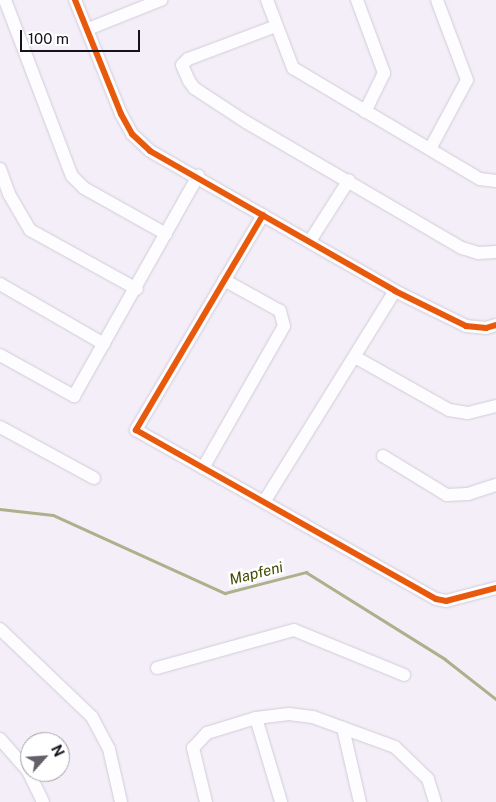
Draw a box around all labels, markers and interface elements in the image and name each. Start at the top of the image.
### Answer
scale bar [22,20,142,52]
text: 100 m [28,30,69,47]
water label: Mapfeni [227,558,285,588]
north arrow [20,732,70,782]
text: N [48,742,67,759]

